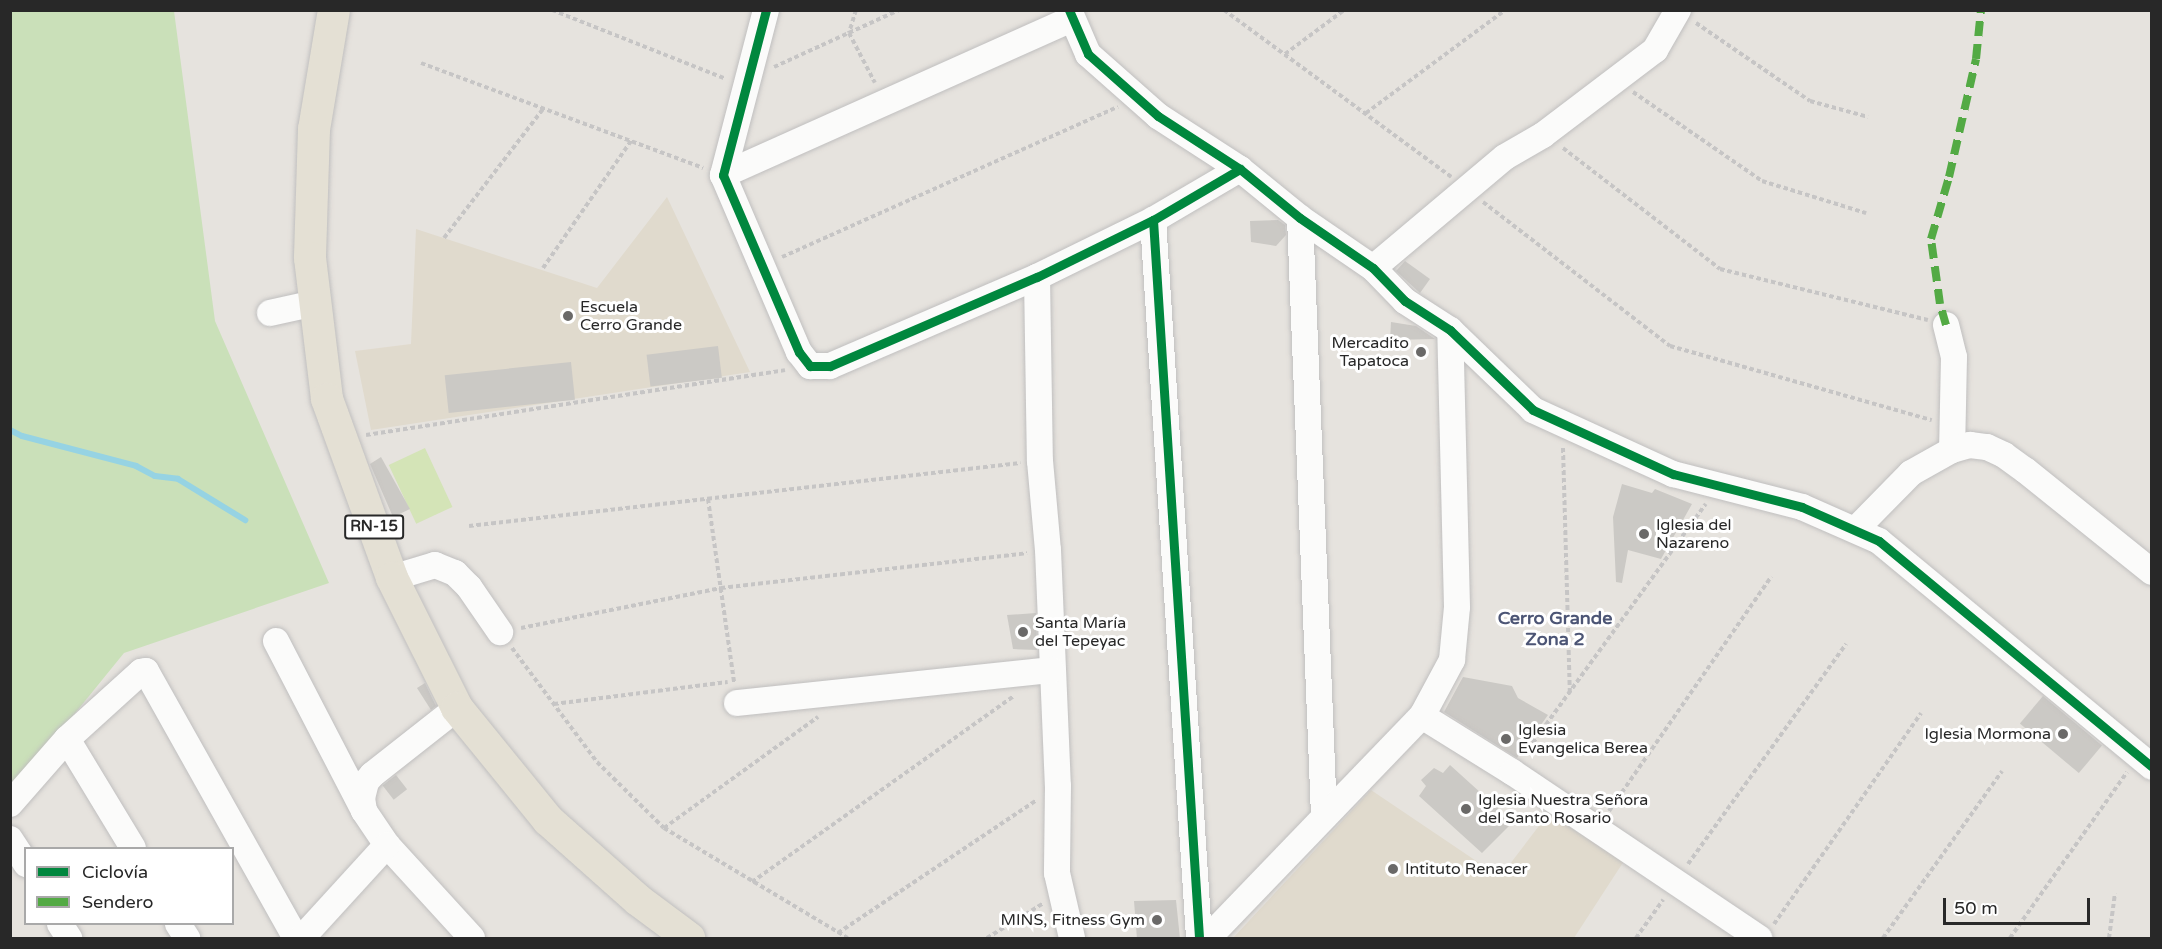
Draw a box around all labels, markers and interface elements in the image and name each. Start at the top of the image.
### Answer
place label: Escuela Cerro Grande [580,297,682,335]
marker: Escuela Cerro Grande [561,309,575,323]
place label: Mercadito Tapatoca [1331,333,1409,371]
marker: Mercadito Tapatoca [1414,345,1428,359]
road number: RN-15 [344,515,404,539]
place label: Iglesia del Nazareno [1656,515,1731,553]
marker: Iglesia del Nazareno [1637,527,1651,541]
district label: Cerro Grande Zona 2 [1498,608,1612,650]
place label: Santa María del Tepeyac [1035,613,1126,651]
marker: Santa María del Tepeyac [1016,625,1030,639]
place label: Iglesia Evangelica Berea [1518,720,1648,758]
place label: Iglesia Mormona [1924,724,2051,744]
marker: Iglesia Mormona [2056,727,2070,741]
marker: Iglesia Evangelica Berea [1499,732,1513,746]
place label: Iglesia Nuestra Señora del Santo Rosario [1478,790,1648,828]
marker: Iglesia Nuestra Señora del Santo Rosario [1459,802,1473,816]
legend [24,847,234,925]
place label: Intituto Renacer [1405,859,1528,879]
text: Ciclovía [82,861,148,883]
marker: Intituto Renacer [1386,862,1400,876]
scale bar [1946,886,2093,924]
text: Sendero [82,891,153,913]
text: 50 m [1954,897,1998,919]
place label: MINS, Fitness Gym [1001,910,1145,930]
marker: MINS, Fitness Gym [1150,913,1164,927]

